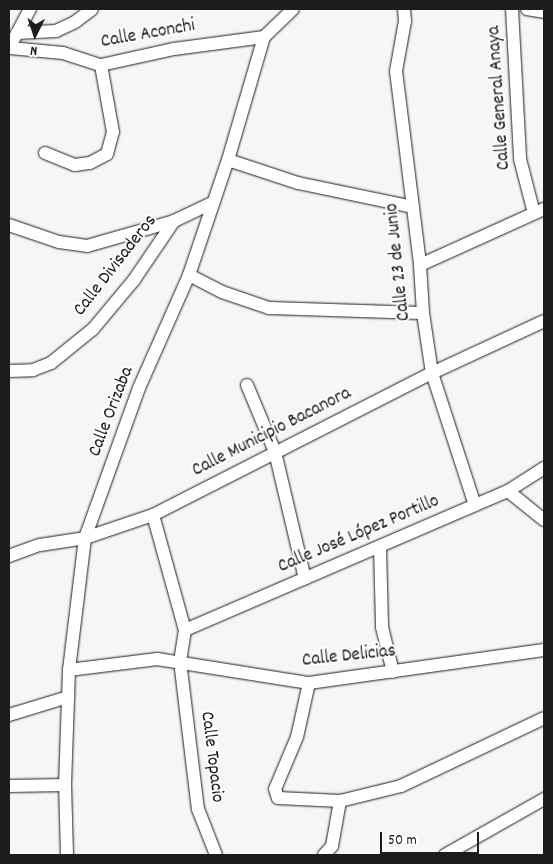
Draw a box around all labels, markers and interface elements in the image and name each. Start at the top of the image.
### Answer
north arrow [10,10,60,60]
street label: Calle Aconchi [99,16,197,54]
street label: Calle General Anaya [484,25,516,171]
text: N [30,40,38,60]
street label: Calle 23 de Junio [381,202,417,322]
street label: Calle Divisaderos [69,211,163,321]
street label: Calle Orizaba [84,364,140,460]
street label: Calle Municipio Bacanora [189,383,355,483]
street label: Calle José López Portillo [275,491,443,579]
street label: Calle Delicias [301,641,397,673]
street label: Calle Topacio [194,710,228,804]
scale bar [383,822,482,854]
text: 50 m [388,830,417,852]

